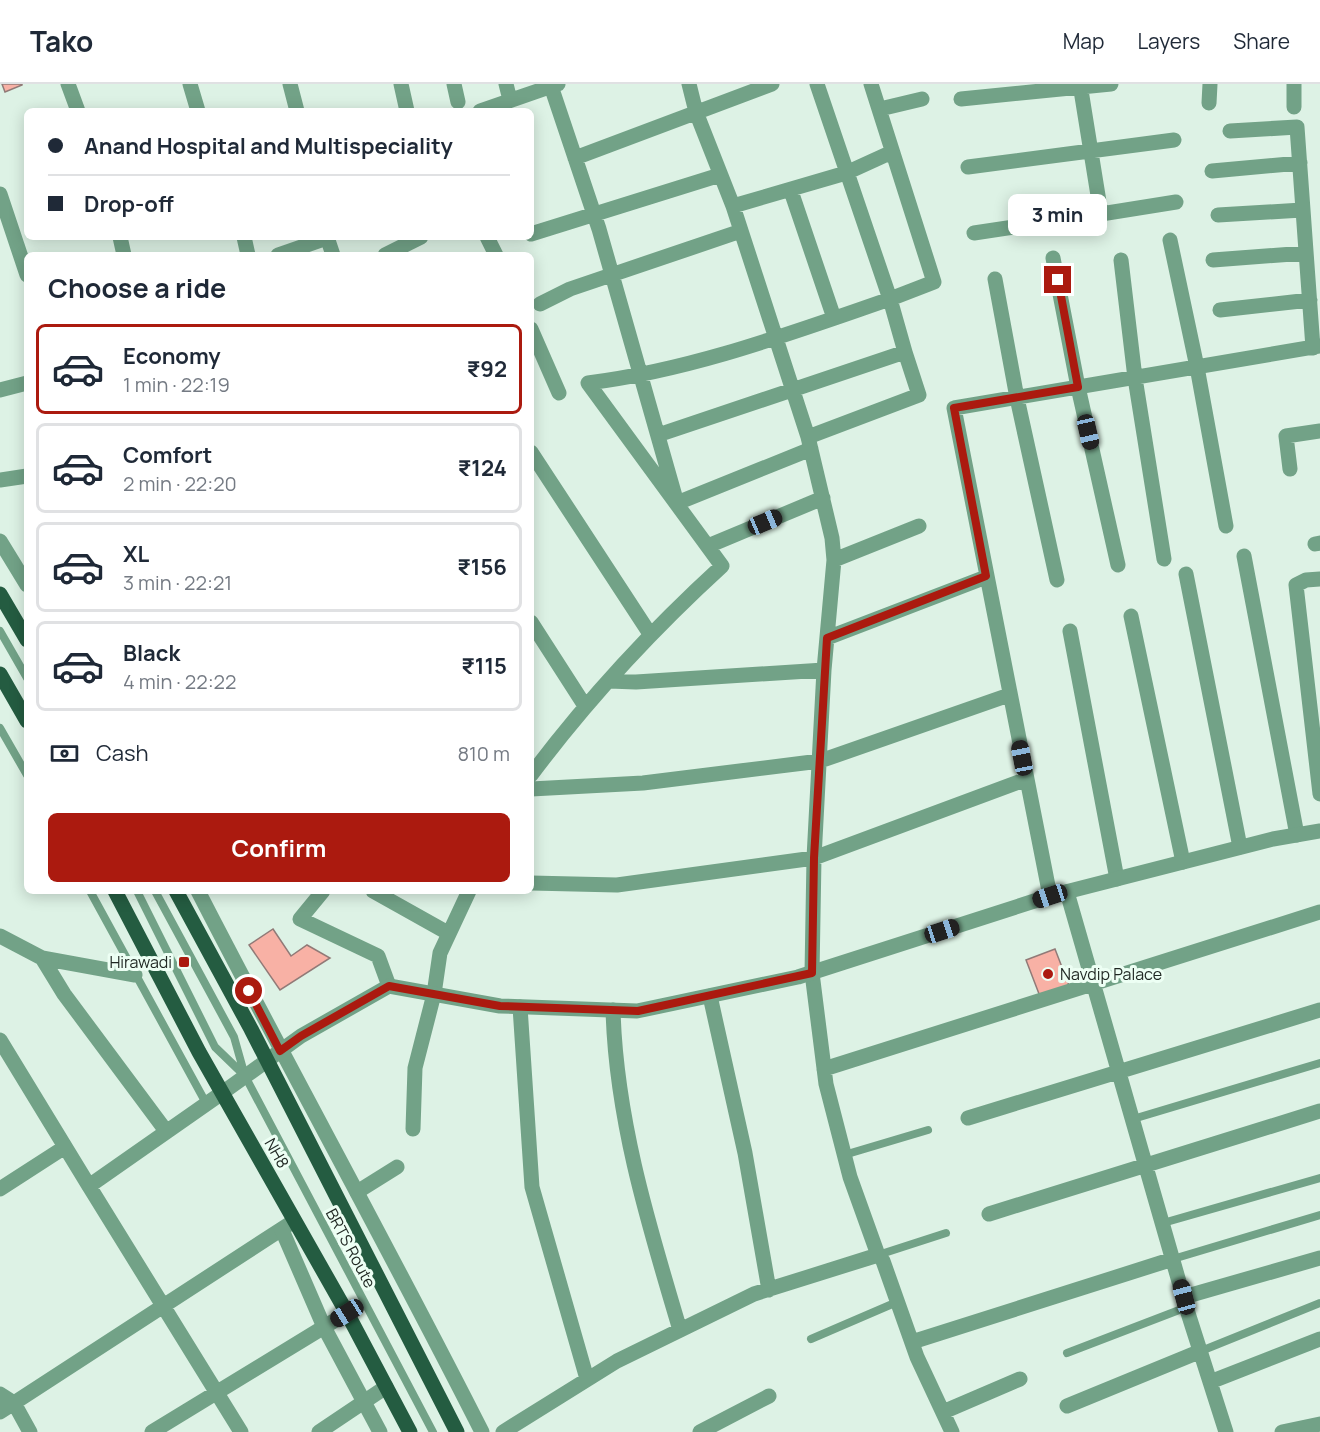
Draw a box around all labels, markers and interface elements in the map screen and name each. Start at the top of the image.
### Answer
text: Tako [30,22,93,60]
text: Map [1063,27,1104,55]
text: Layers [1137,27,1200,55]
text: Share [1233,27,1290,55]
text: Anand Hospital and Multispeciality [84,131,453,161]
text: Drop-off [84,189,174,219]
callout: 3 min [1008,193,1108,235]
text: 3 min [1032,201,1083,228]
route end [1044,266,1071,293]
text: Choose a ride [48,269,226,306]
text: Economy [123,341,221,371]
icon: car [51,342,105,396]
text: ₹92 [467,354,507,384]
text: 1 min · 22:19 [123,371,230,398]
car [1075,412,1101,452]
text: Comfort [123,440,212,470]
icon: car [51,441,105,495]
text: ₹124 [458,453,507,483]
text: 2 min · 22:20 [123,470,237,497]
car [745,507,785,537]
text: XL [123,539,149,569]
icon: car [51,540,105,594]
text: ₹156 [457,552,507,582]
text: 3 min · 22:21 [123,569,232,596]
text: Black [123,638,180,668]
icon: car [51,639,105,693]
text: ₹115 [461,651,507,681]
text: 4 min · 22:22 [123,668,236,695]
icon: cash [48,737,81,770]
text: Cash [96,738,149,768]
car [1010,739,1034,777]
text: 810 m [457,740,510,767]
button: Confirm [48,813,510,882]
car [1030,882,1070,910]
car [922,917,962,945]
place label: Hirawadi [109,951,172,973]
marker: Hirawadi [177,955,191,969]
place label: Navdip Palace [1060,963,1162,985]
marker: Navdip Palace [1041,967,1055,981]
route start [235,977,262,1004]
street label: NH8 [260,1134,294,1172]
street label: BRTS Route [321,1204,381,1292]
car [1171,1277,1197,1317]
car [327,1296,367,1330]

